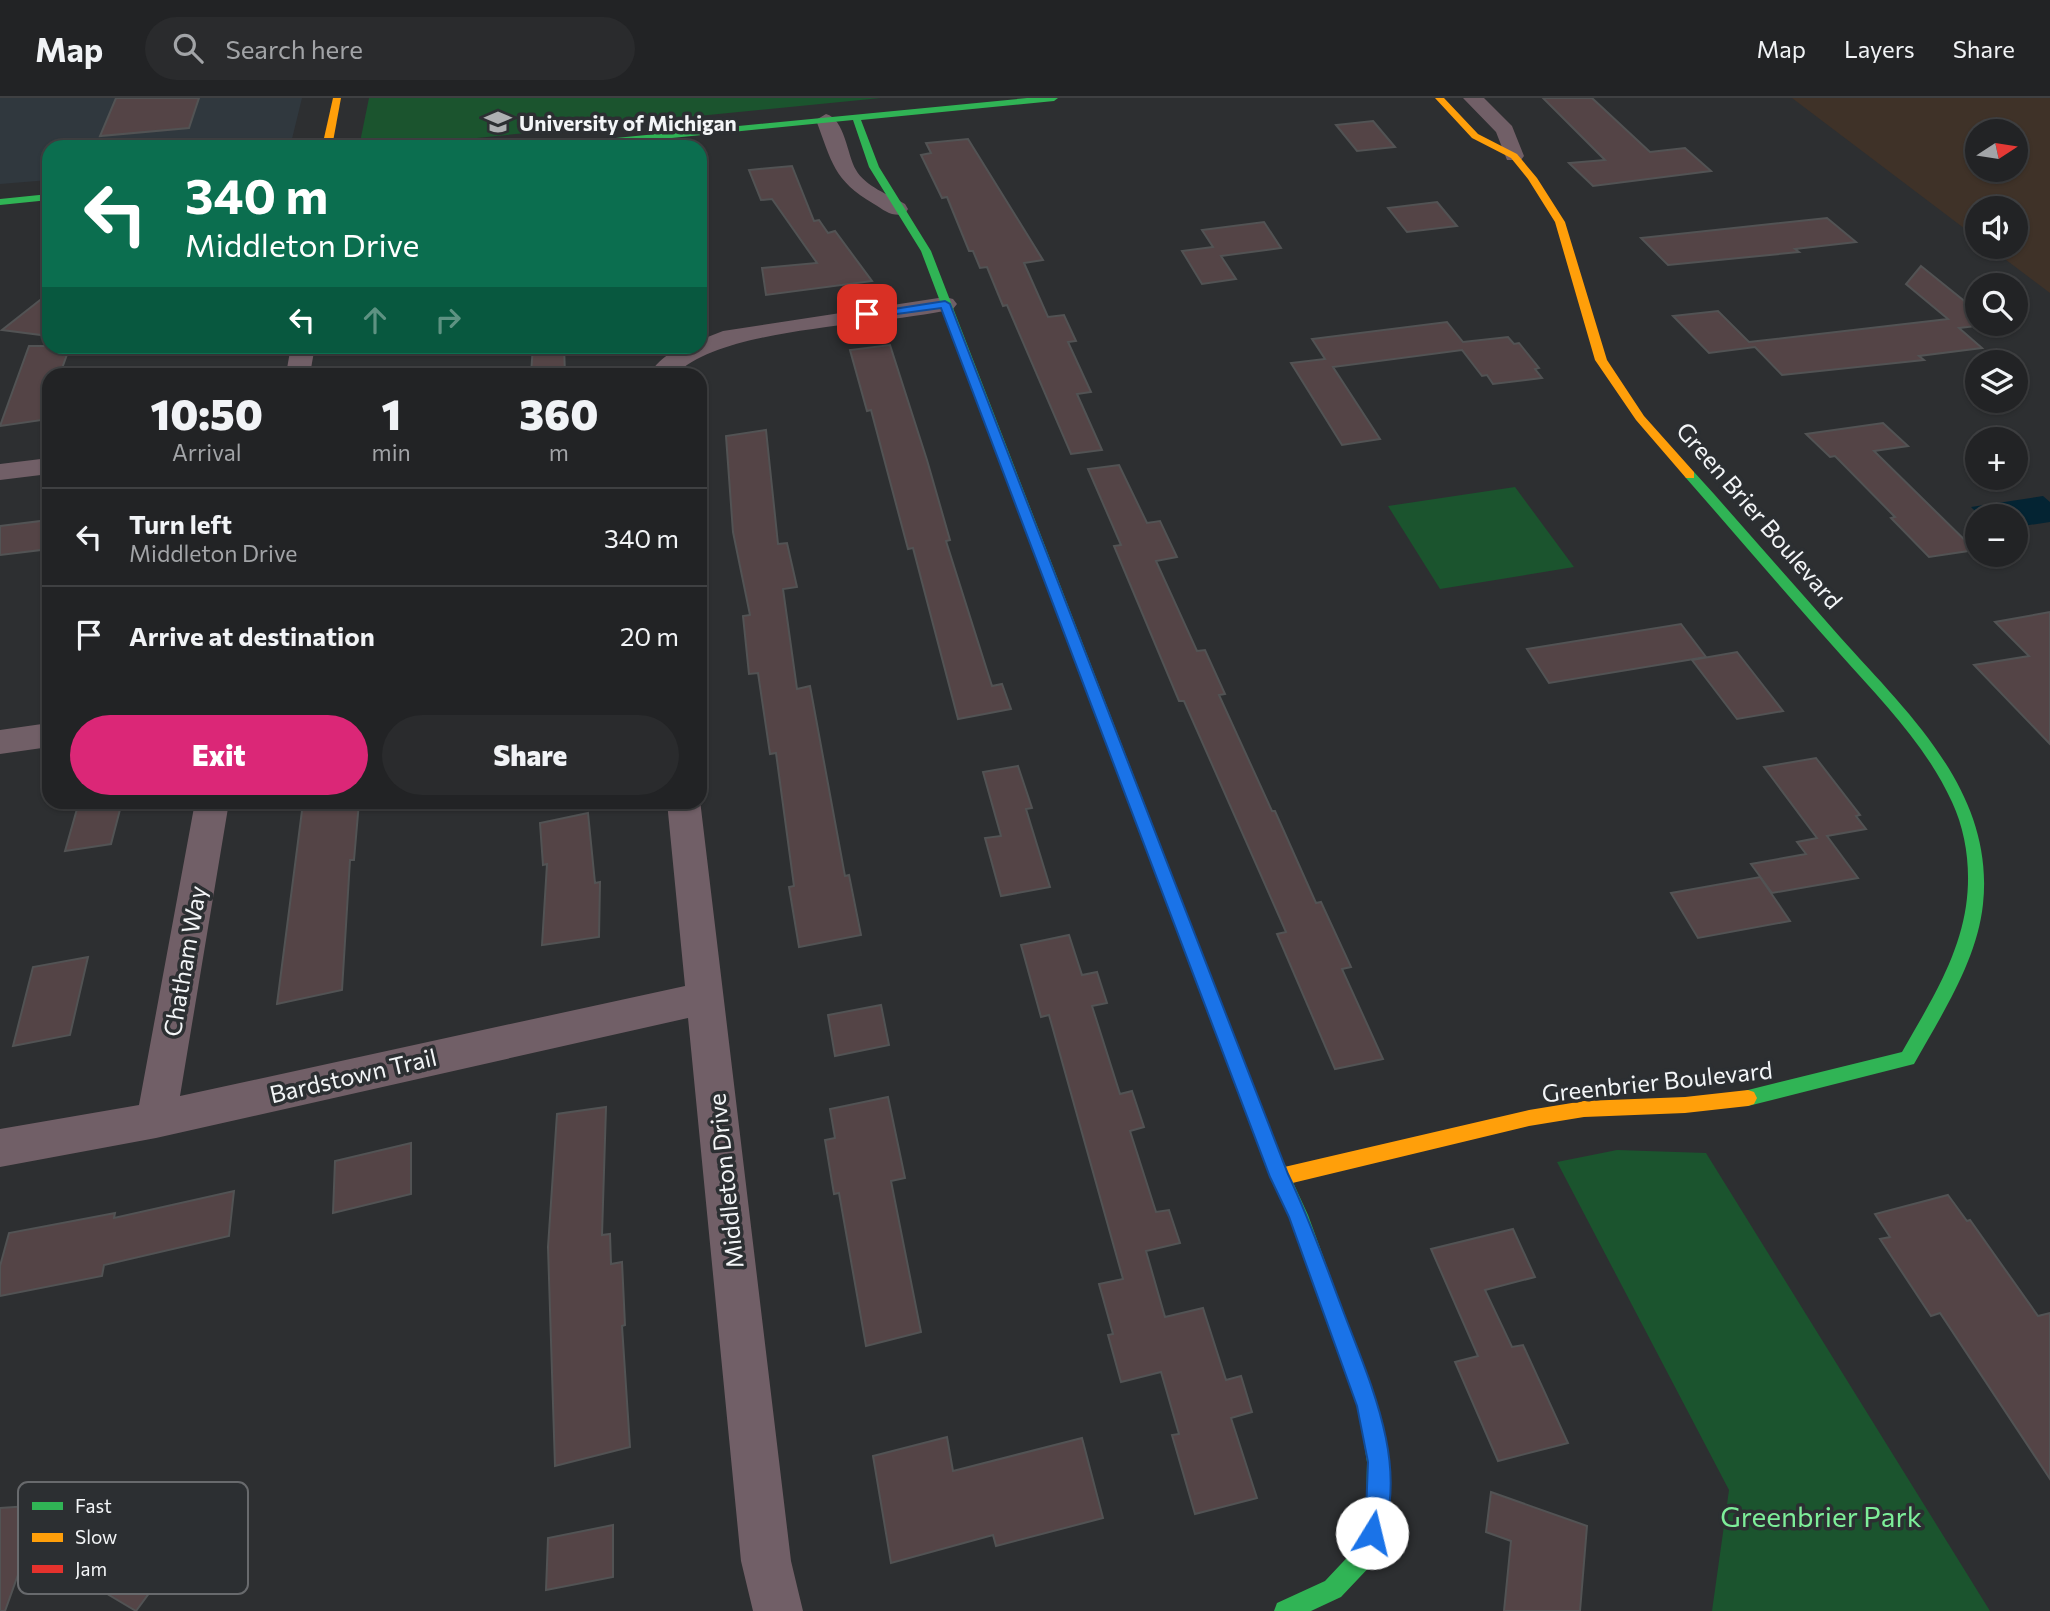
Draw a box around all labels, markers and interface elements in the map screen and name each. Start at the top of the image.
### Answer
search box [145,17,635,80]
text: Map [35,28,103,69]
icon: search [169,29,207,67]
text: Search here [225,33,363,64]
text: Map [1757,34,1806,63]
text: Layers [1844,34,1915,63]
text: Share [1953,34,2015,63]
school or university icon: University of Michigan [483,107,513,137]
place label: University of Michigan [519,110,737,135]
north arrow [1965,119,2028,182]
map controls [1965,119,2028,567]
text: 340 m [185,164,328,224]
icon: left [70,168,161,259]
button: sound [1965,196,2028,259]
text: Middleton Drive [185,224,419,264]
button: search [1965,273,2028,336]
pin [837,284,897,344]
icon: arrive [848,295,886,333]
icon: left [283,301,321,339]
icon: ahead [356,301,394,339]
icon: right [429,301,467,339]
button: layers [1965,350,2028,413]
text: 10:50 [151,387,263,439]
text: 1 [381,387,401,439]
text: 360 [519,387,598,439]
street label: Green Brier Boulevard [1671,416,1849,614]
button: + [1965,427,2028,490]
text: Arrival [172,438,242,466]
text: min [372,438,411,466]
text: m [549,438,569,466]
button: − [1965,504,2028,567]
text: Turn left [129,508,232,539]
icon: left [70,518,108,556]
text: 340 m [604,522,679,553]
text: Middleton Drive [129,539,297,567]
icon: arrive [70,616,108,654]
text: Arrive at destination [129,620,375,651]
text: 20 m [620,620,679,651]
button: Exit [70,715,368,795]
button: Share [382,715,679,795]
street label: Chatham Way [156,883,212,1039]
street label: Bardstown Trail [267,1042,439,1108]
street label: Greenbrier Boulevard [1540,1054,1774,1108]
street label: Middleton Drive [701,1092,749,1270]
legend [18,1482,248,1594]
text: Fast [75,1494,112,1517]
position arrow [1335,1496,1409,1570]
park label: Greenbrier Park [1720,1499,1922,1533]
text: Slow [75,1525,117,1548]
text: Jam [75,1557,107,1580]

